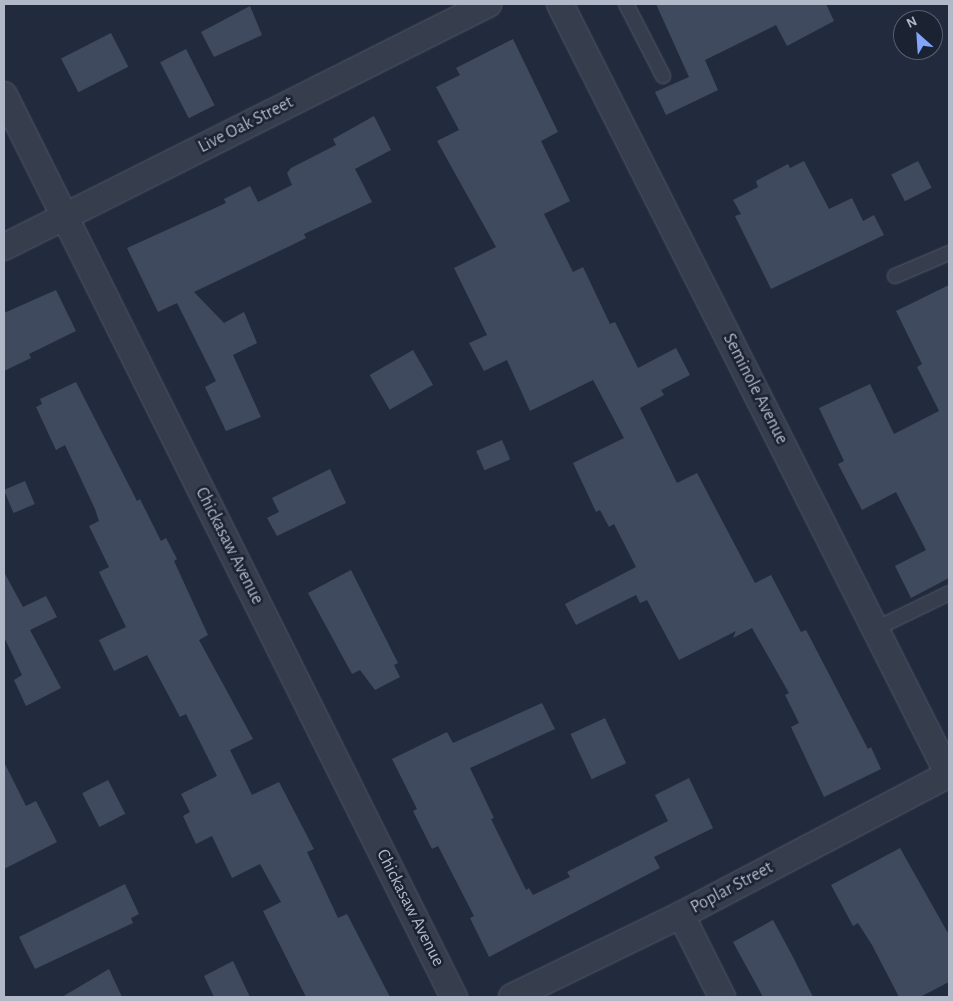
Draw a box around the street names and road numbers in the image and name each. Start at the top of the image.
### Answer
street label: Live Oak Street [195,92,297,158]
street label: Seminole Avenue [718,330,792,448]
street label: Chickasaw Avenue [190,484,268,608]
street label: Chickasaw Avenue [371,846,449,970]
street label: Poplar Street [687,857,777,919]

